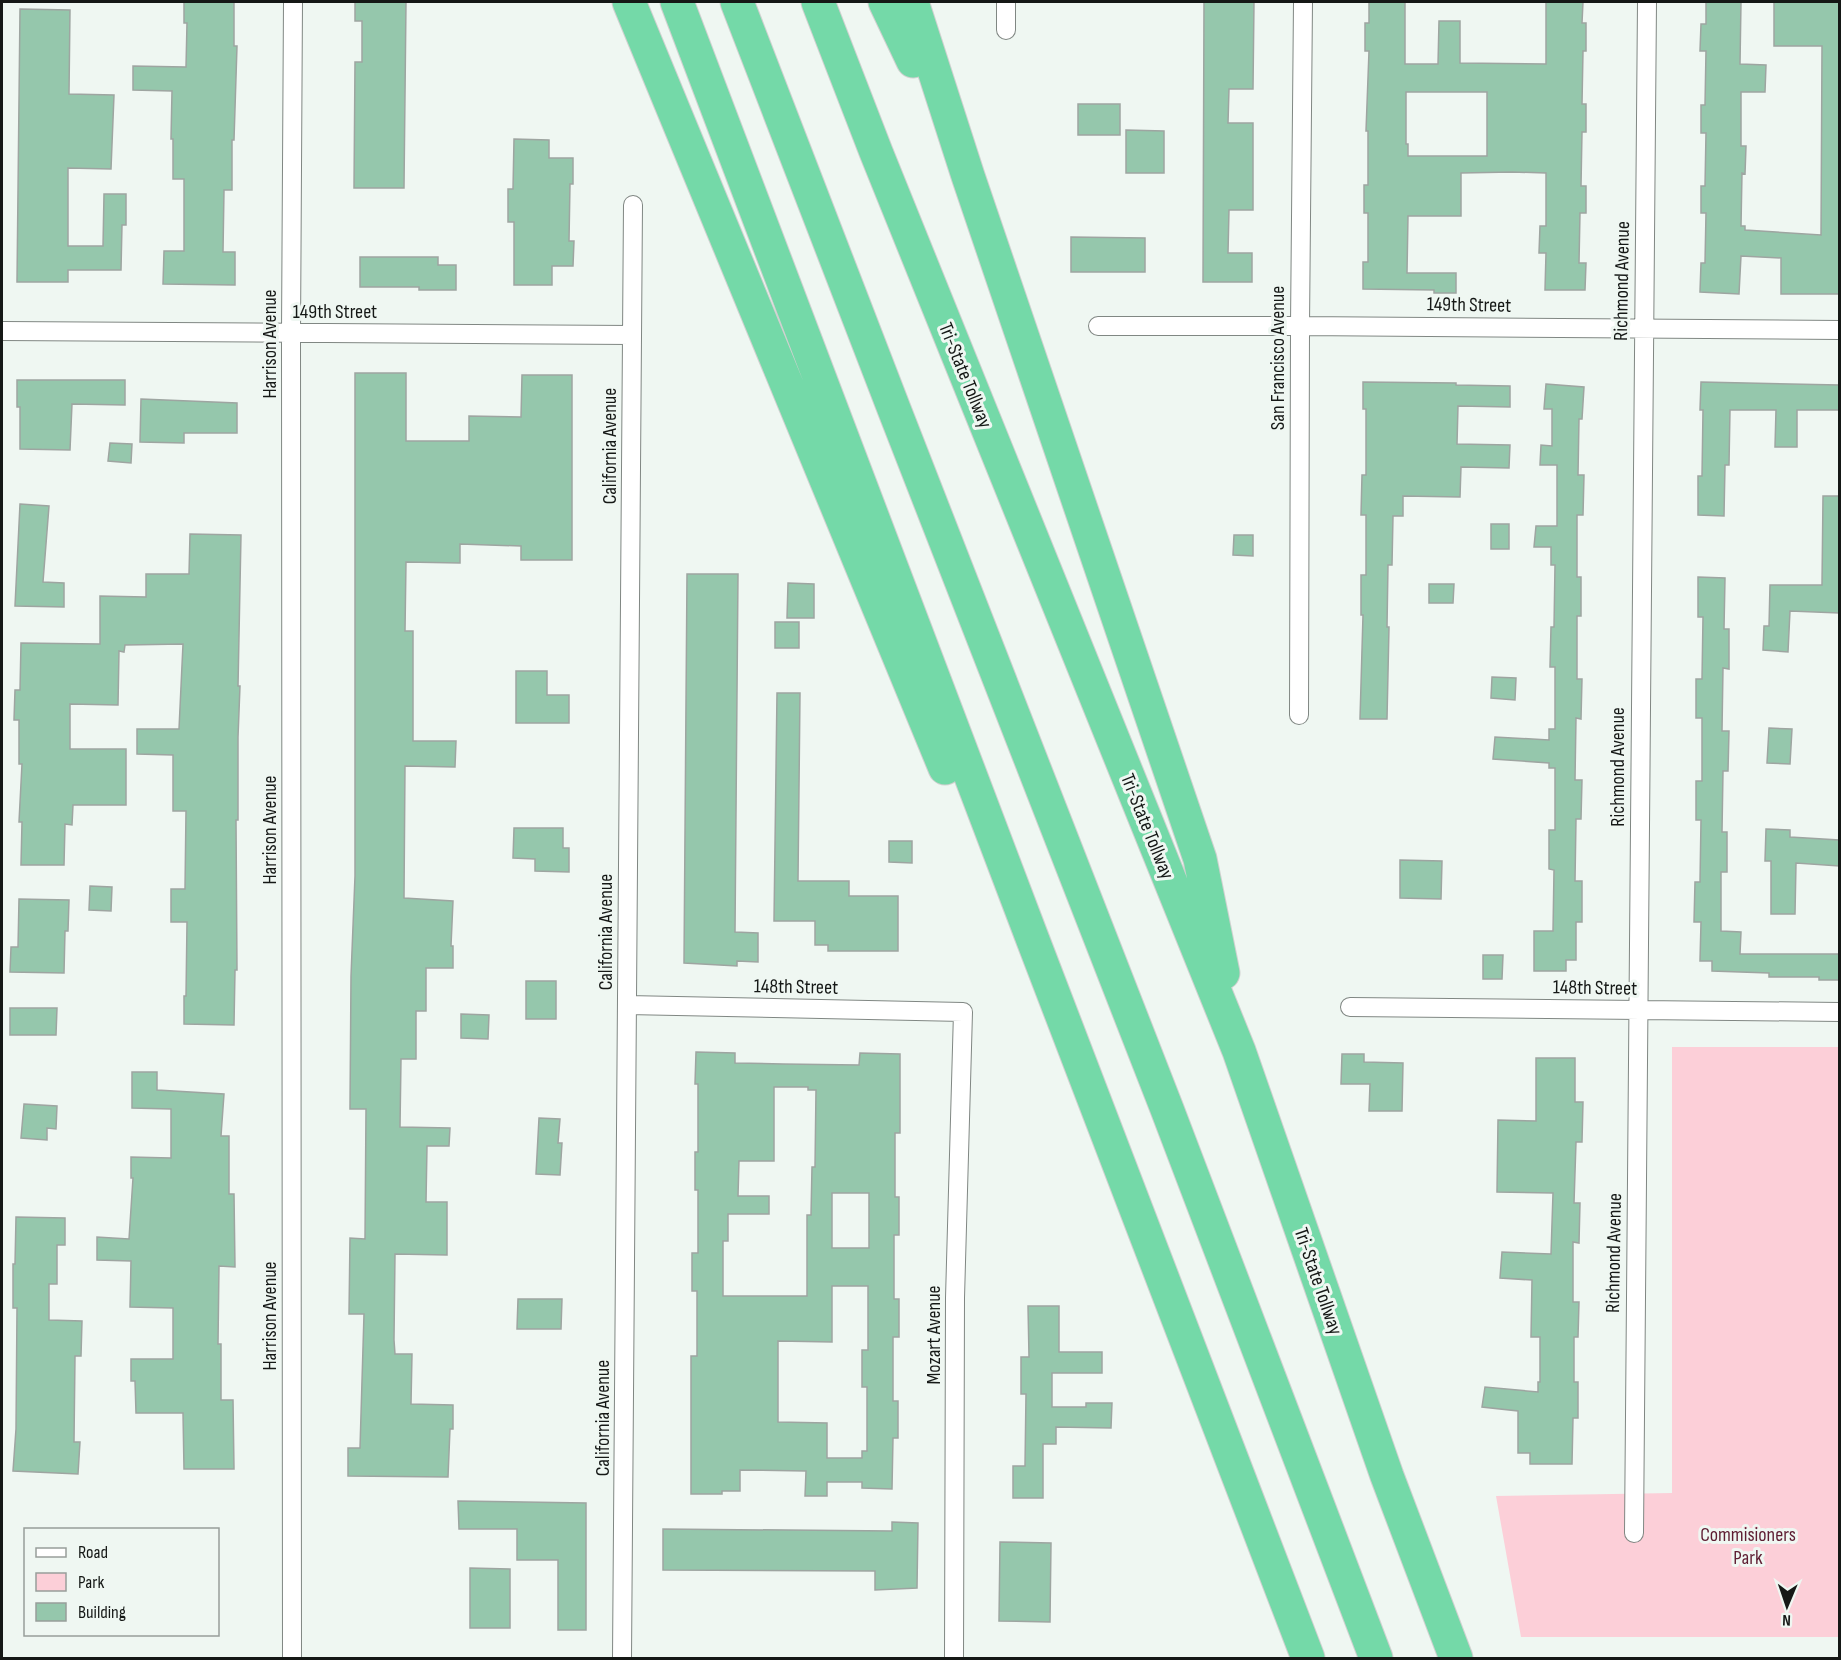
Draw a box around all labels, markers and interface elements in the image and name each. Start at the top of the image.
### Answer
street label: Richmond Avenue [1609,221,1635,341]
street label: San Francisco Avenue [1266,286,1290,430]
street label: Harrison Avenue [258,289,282,399]
street label: 149th Street [1427,292,1511,318]
street label: 149th Street [293,300,377,324]
street label: Tri-State Tollway [933,319,997,432]
street label: California Avenue [598,388,622,504]
street label: Richmond Avenue [1606,707,1630,827]
street label: Tri-State Tollway [1115,770,1179,883]
street label: Harrison Avenue [258,775,282,885]
street label: California Avenue [594,874,618,990]
street label: 148th Street [754,974,838,1000]
street label: 148th Street [1553,975,1637,1001]
street label: Richmond Avenue [1601,1193,1627,1313]
street label: Tri-State Tollway [1289,1225,1348,1338]
street label: Harrison Avenue [258,1261,282,1371]
street label: Mozart Avenue [922,1285,946,1385]
street label: California Avenue [591,1360,615,1476]
park label: Commisioners Park [1700,1523,1796,1570]
legend [24,1528,219,1636]
text: Road [78,1542,108,1563]
text: Park [78,1572,104,1593]
north arrow [1757,1576,1817,1636]
text: Building [78,1602,126,1623]
text: N [1782,1610,1791,1629]

